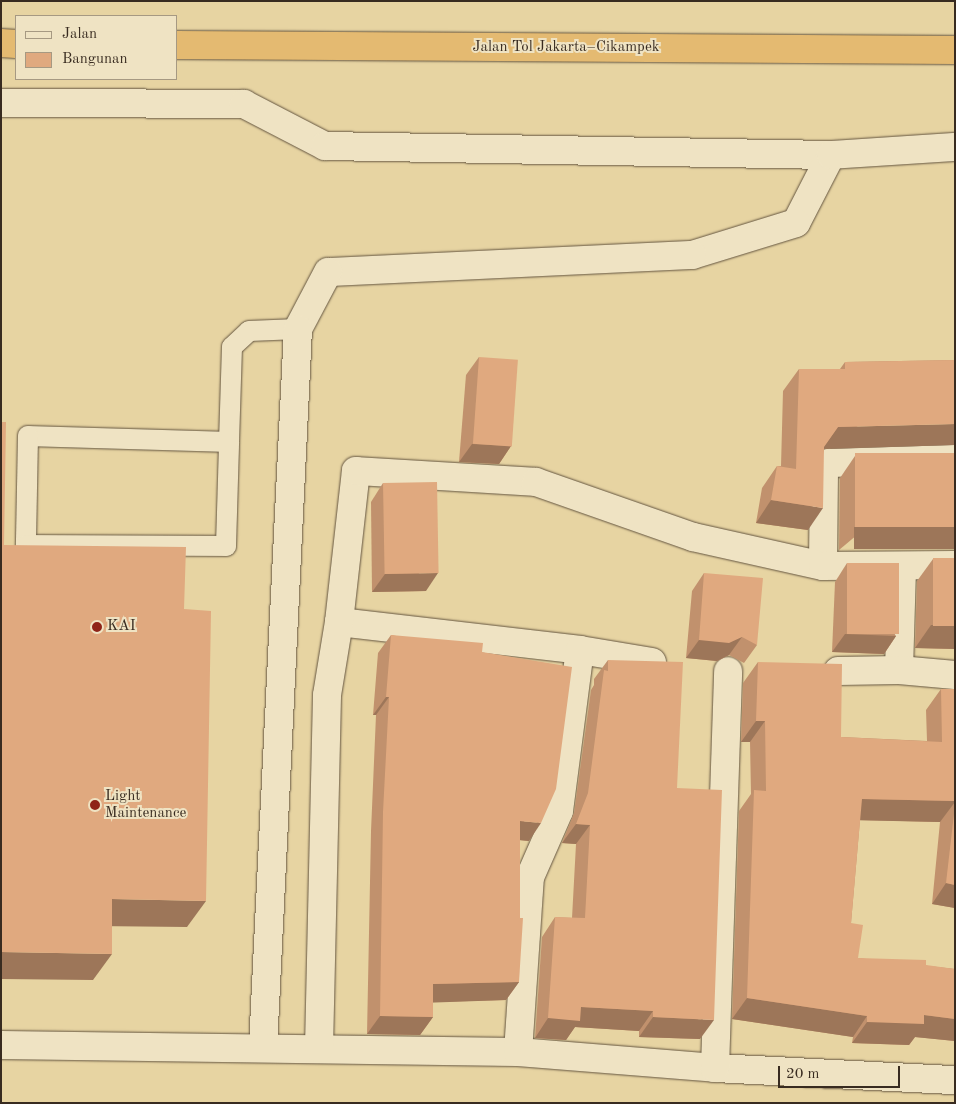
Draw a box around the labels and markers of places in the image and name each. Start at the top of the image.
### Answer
place label: KAI [107,618,136,636]
marker: KAI [91,621,103,633]
place label: Light Maintenance [105,787,186,822]
marker: Light Maintenance [89,799,101,811]

